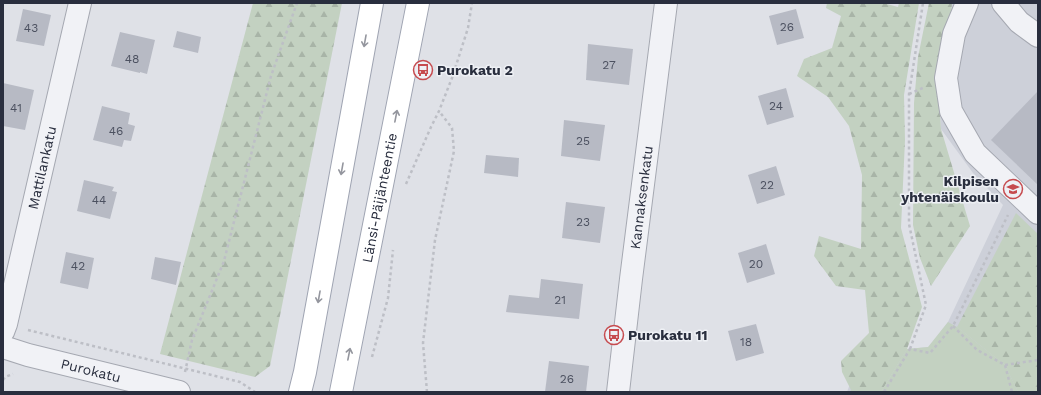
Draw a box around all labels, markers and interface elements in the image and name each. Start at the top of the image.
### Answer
house number: 26 [780,20,794,34]
house number: 43 [24,21,38,35]
one-way arrow [361,34,369,47]
house number: 48 [125,52,139,66]
house number: 27 [602,58,616,72]
bus stop icon: Purokatu 2 [412,59,434,81]
place label: Purokatu 2 [437,62,513,78]
house number: 24 [769,99,783,113]
house number: 41 [10,101,22,115]
one-way arrow [392,110,400,123]
street label: Mattilankatu [25,124,59,211]
house number: 46 [109,124,123,138]
street label: Länsi-Päijänteentie [359,131,400,264]
house number: 25 [576,134,590,148]
street label: Kannaksenkatu [627,145,656,250]
one-way arrow [338,162,346,175]
place label: Kilpisen yhtenäiskoulu [900,173,999,205]
house number: 22 [760,178,774,192]
school or university icon: Kilpisen yhtenäiskoulu [1002,178,1024,200]
house number: 44 [92,193,106,207]
house number: 23 [576,215,590,229]
house number: 20 [749,257,763,271]
house number: 42 [71,259,85,273]
one-way arrow [315,290,323,303]
house number: 21 [554,293,566,307]
bus stop icon: Purokatu 11 [603,324,625,346]
place label: Purokatu 11 [628,327,708,343]
house number: 18 [740,335,752,349]
one-way arrow [345,348,353,361]
street label: Purokatu [59,355,122,385]
house number: 26 [560,372,574,386]

